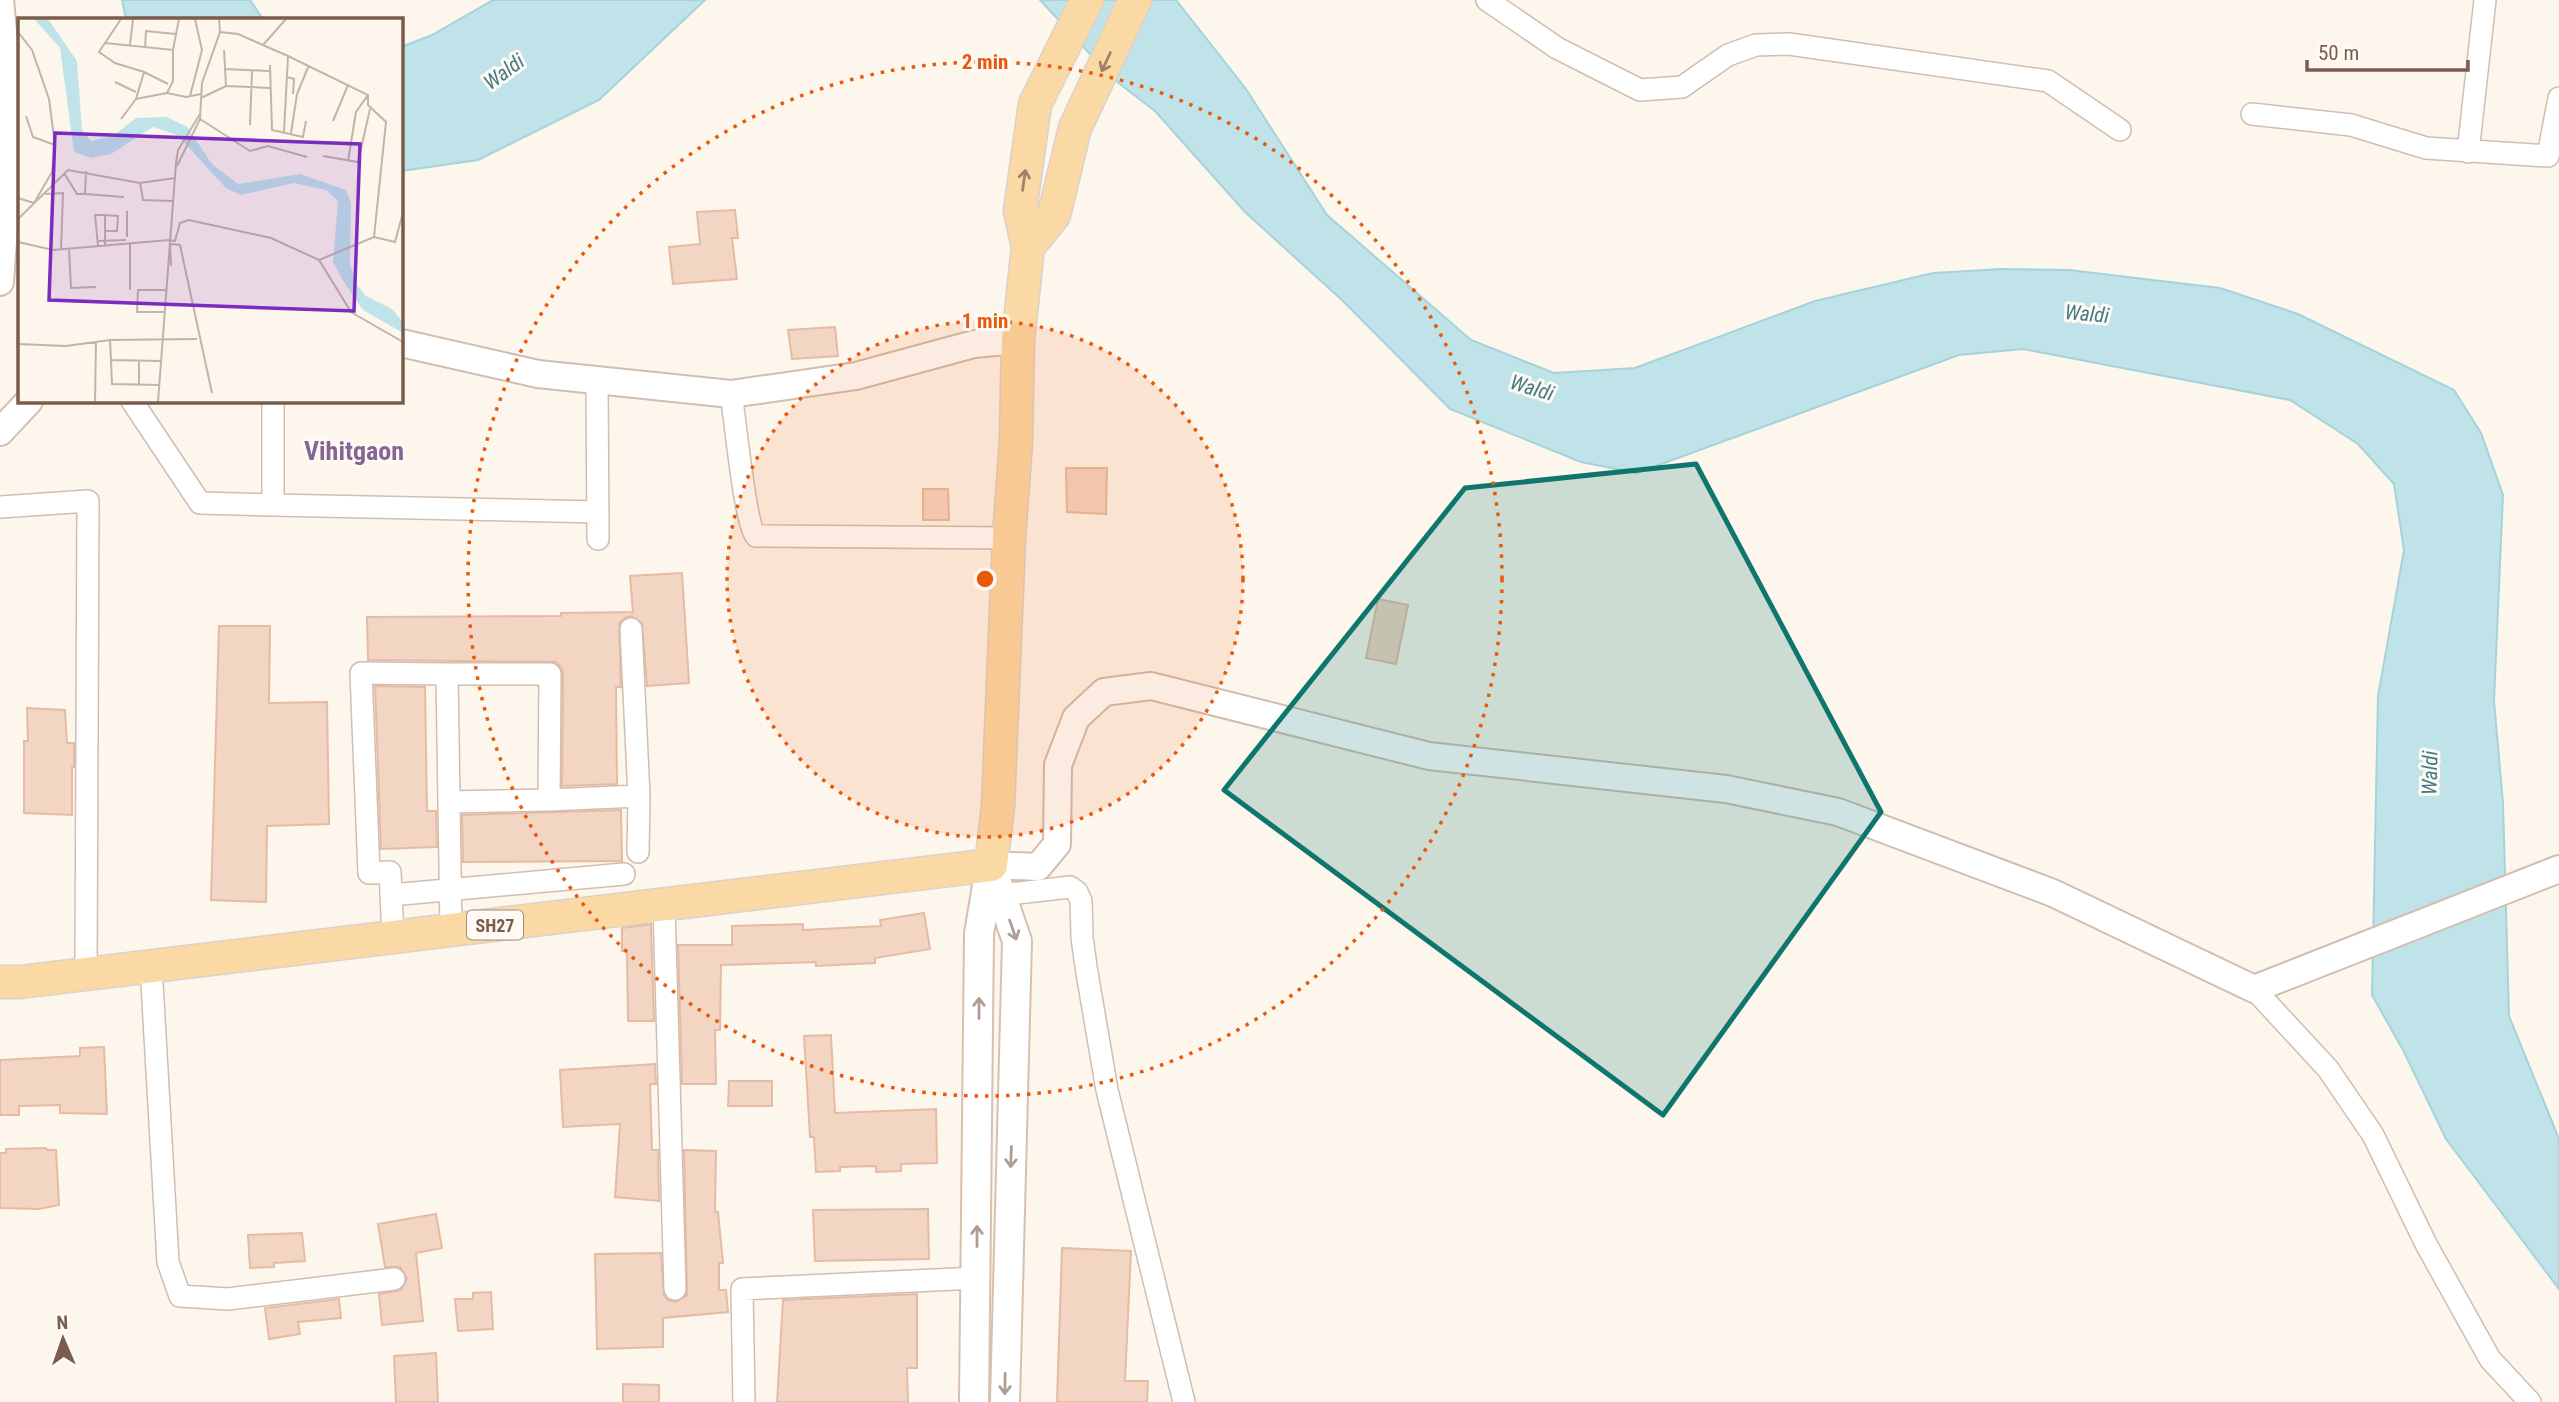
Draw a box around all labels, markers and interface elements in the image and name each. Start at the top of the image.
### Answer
inset map [18,18,402,402]
scale bar [2307,28,2468,72]
text: 50 m [2318,41,2359,65]
water label: Waldi [479,49,529,95]
text: 2 min [962,50,1008,74]
one-way arrow [1099,51,1112,72]
one-way arrow [1018,169,1031,192]
water label: Waldi [2064,300,2110,328]
text: 1 min [962,309,1008,333]
water label: Waldi [1507,370,1557,406]
district label: Vihitgaon [304,436,404,466]
centre of rings [973,567,997,591]
water label: Waldi [2418,750,2442,795]
road number: SH27 [467,910,523,940]
one-way arrow [1008,918,1020,940]
one-way arrow [972,997,986,1020]
one-way arrow [1004,1145,1018,1168]
one-way arrow [970,1225,984,1248]
north arrow [28,1304,98,1374]
text: N [56,1311,69,1334]
one-way arrow [999,1372,1012,1395]

